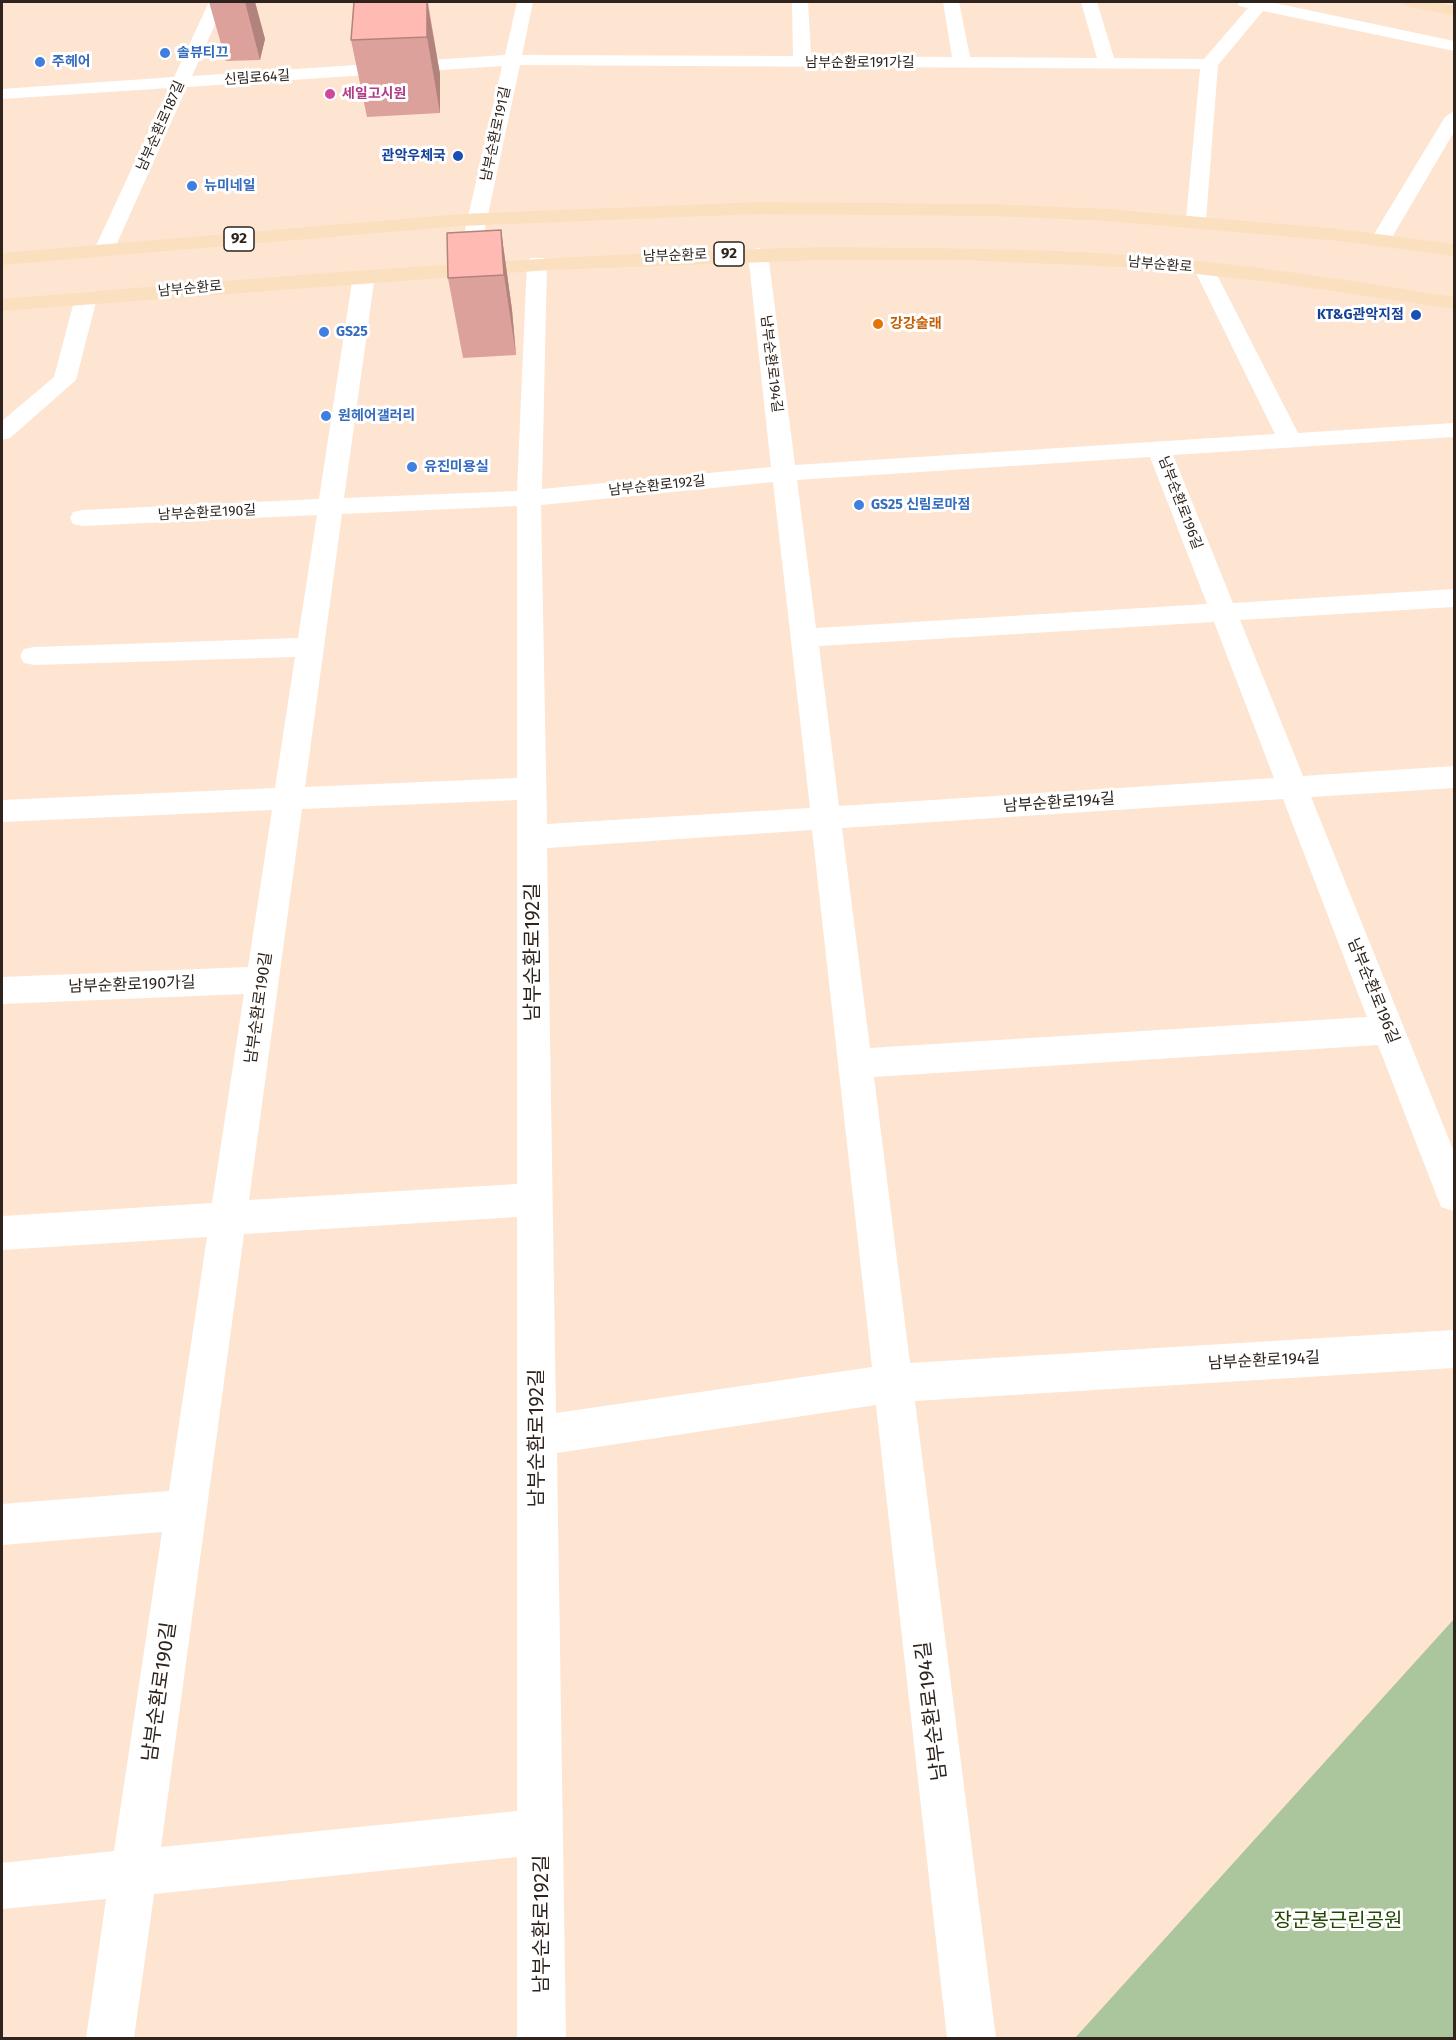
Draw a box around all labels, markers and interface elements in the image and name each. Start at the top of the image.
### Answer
place label: 솔뷰티끄 [177,45,229,61]
marker: 솔뷰티끄 [158,46,172,60]
place label: 주헤어 [52,54,91,70]
marker: 주헤어 [33,55,47,69]
street label: 남부순환로191가길 [805,55,915,71]
street label: 신림로64길 [223,67,291,89]
street label: 남부순환로187길 [134,78,188,174]
street label: 남부순환로191길 [478,85,514,183]
place label: 세일고시원 [342,86,406,102]
marker: 세일고시원 [323,87,337,101]
place label: 관악우체국 [382,148,446,164]
marker: 관악우체국 [451,149,465,163]
place label: 뉴미네일 [204,178,256,194]
marker: 뉴미네일 [185,179,199,193]
road number: 92 [224,227,254,251]
road number: 92 [714,242,744,266]
street label: 남부순환로 [643,246,707,266]
street label: 남부순환로 [1127,254,1193,276]
street label: 남부순환로 [157,278,223,300]
place label: KT&G관악지점 [1317,307,1404,323]
marker: KT&G관악지점 [1409,308,1423,322]
street label: 남부순환로194길 [757,314,785,414]
place label: 강강술래 [890,316,942,332]
marker: 강강술래 [871,317,885,331]
place label: GS25 [336,324,368,340]
marker: GS25 [317,325,331,339]
place label: 원헤어갤러리 [338,408,415,424]
marker: 원헤어갤러리 [319,409,333,423]
street label: 남부순환로196길 [1155,454,1205,552]
place label: 유진미용실 [424,459,488,475]
marker: 유진미용실 [405,460,419,474]
street label: 남부순환로192길 [608,473,706,499]
place label: GS25 신림로마점 [871,497,970,513]
marker: GS25 신림로마점 [852,498,866,512]
street label: 남부순환로190길 [157,502,257,524]
street label: 남부순환로194길 [1002,790,1116,816]
street label: 남부순환로192길 [521,882,545,1022]
street label: 남부순환로196길 [1343,935,1403,1047]
street label: 남부순환로190길 [242,951,276,1065]
street label: 남부순환로190가길 [68,973,196,997]
street label: 남부순환로194길 [1208,1348,1320,1374]
street label: 남부순환로192길 [525,1368,549,1508]
street label: 남부순환로190길 [138,1621,182,1763]
street label: 남부순환로194길 [912,1640,952,1782]
street label: 남부순환로192길 [530,1854,554,1994]
park label: 장군봉근린공원 [1274,1909,1402,1933]

